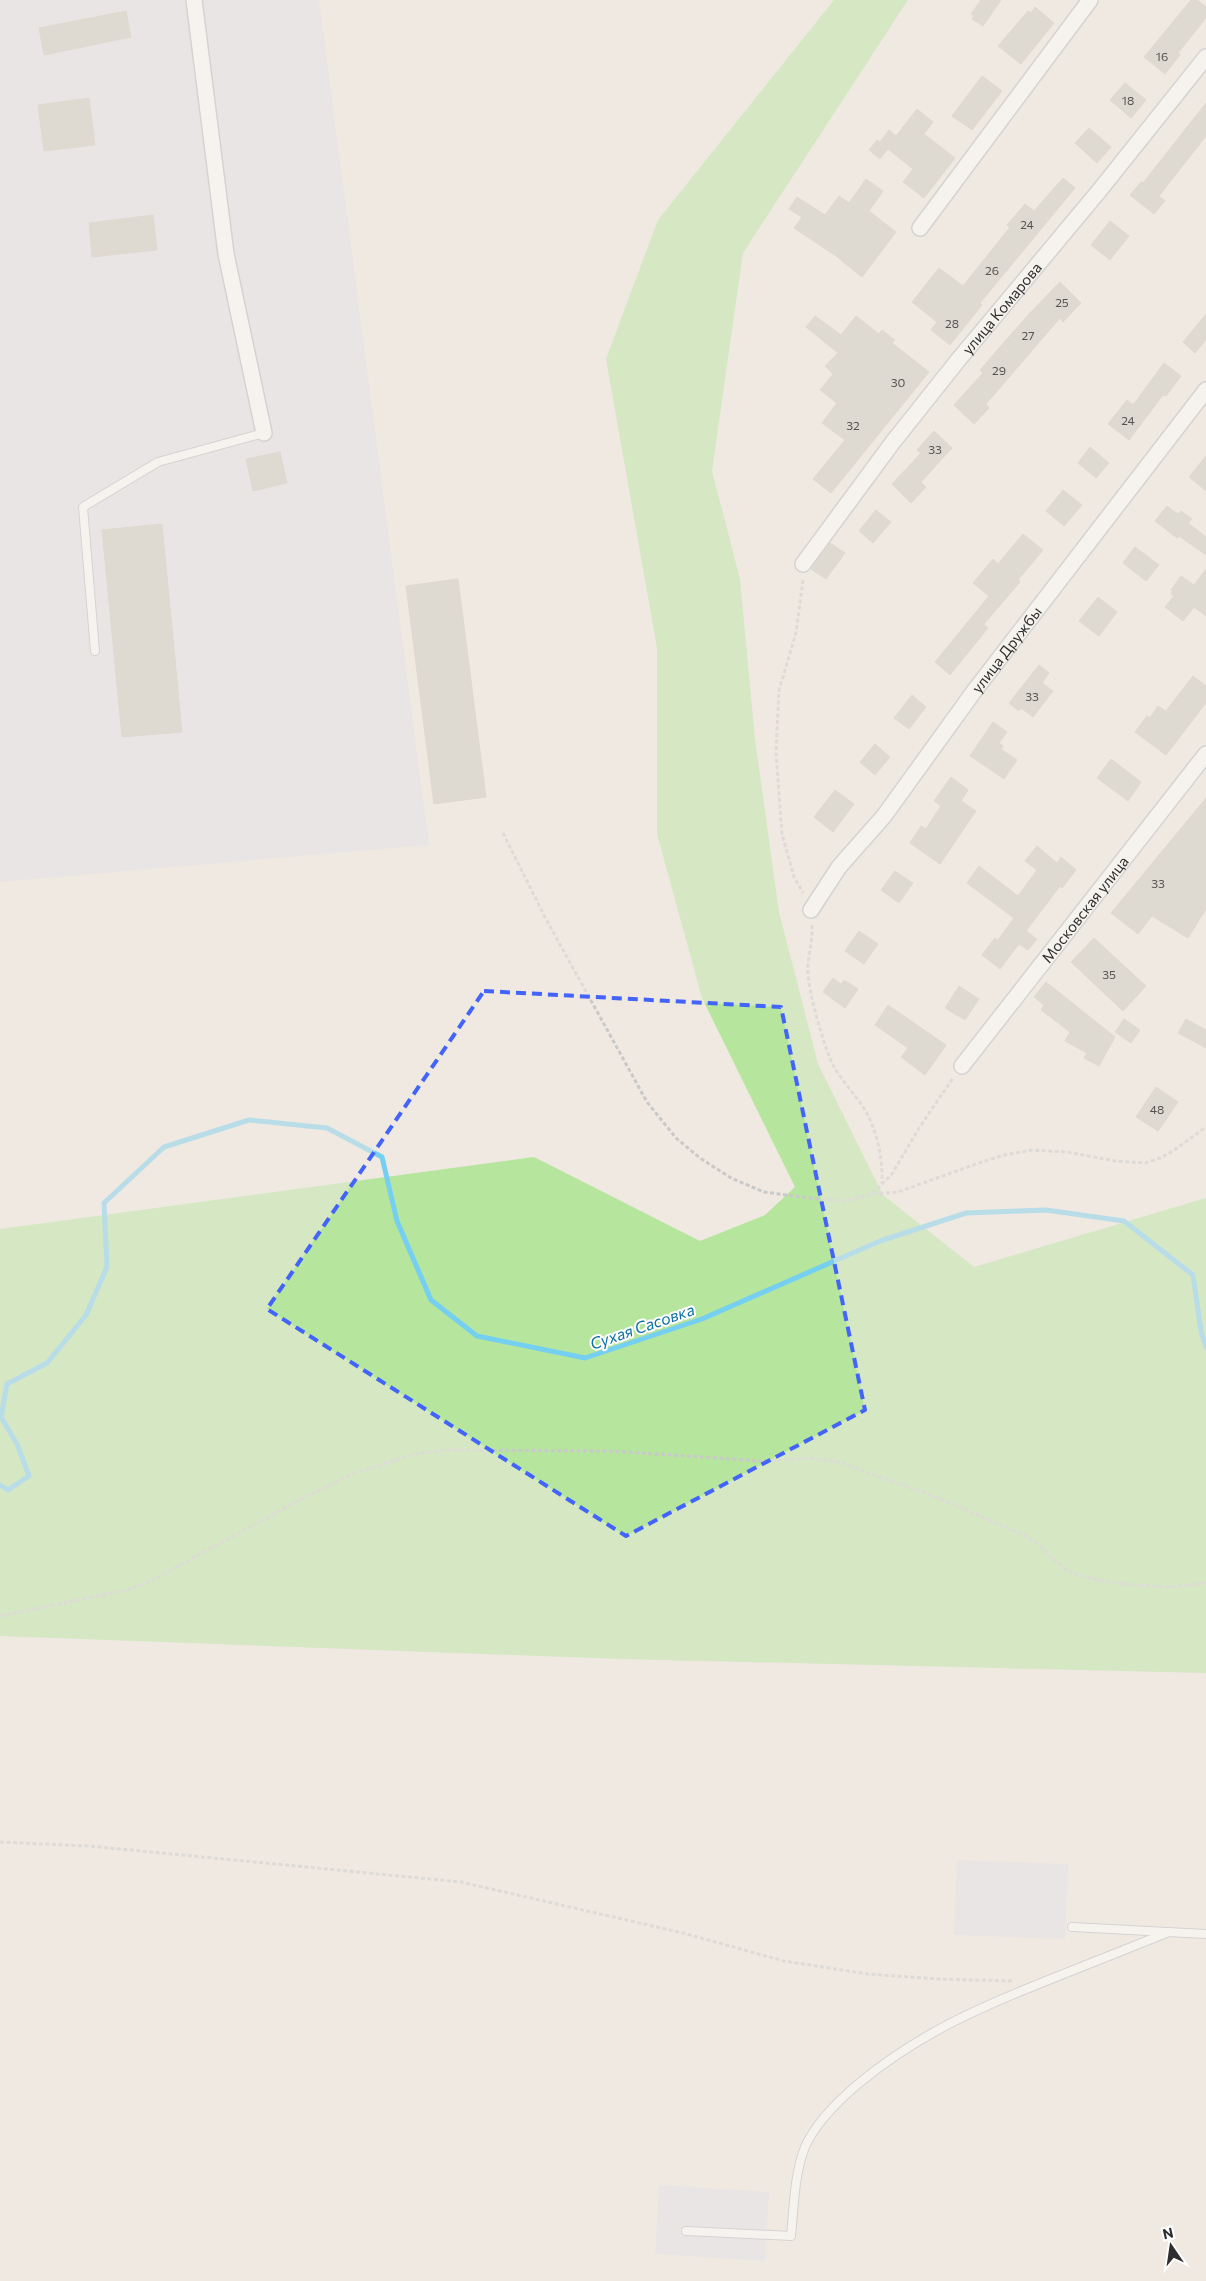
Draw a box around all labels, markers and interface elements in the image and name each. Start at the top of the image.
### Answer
house number: 16 [1156,49,1168,63]
house number: 18 [1122,93,1134,107]
house number: 24 [1020,217,1034,231]
street label: улица Комарова [958,258,1045,358]
house number: 26 [985,263,999,277]
house number: 25 [1055,295,1069,309]
house number: 28 [945,316,959,330]
house number: 27 [1022,328,1034,342]
house number: 29 [992,363,1006,377]
house number: 30 [891,375,906,389]
house number: 24 [1121,413,1135,427]
house number: 32 [846,418,860,432]
house number: 33 [928,442,942,456]
street label: улица Дружбы [967,603,1045,696]
house number: 33 [1025,689,1039,703]
street label: Московская улица [1037,852,1132,966]
house number: 33 [1151,876,1165,890]
house number: 35 [1102,967,1116,981]
house number: 48 [1150,1102,1164,1116]
water label: Сухая Сасовка [587,1299,697,1353]
north arrow [1146,2221,1196,2271]
text: N [1161,2223,1175,2242]

